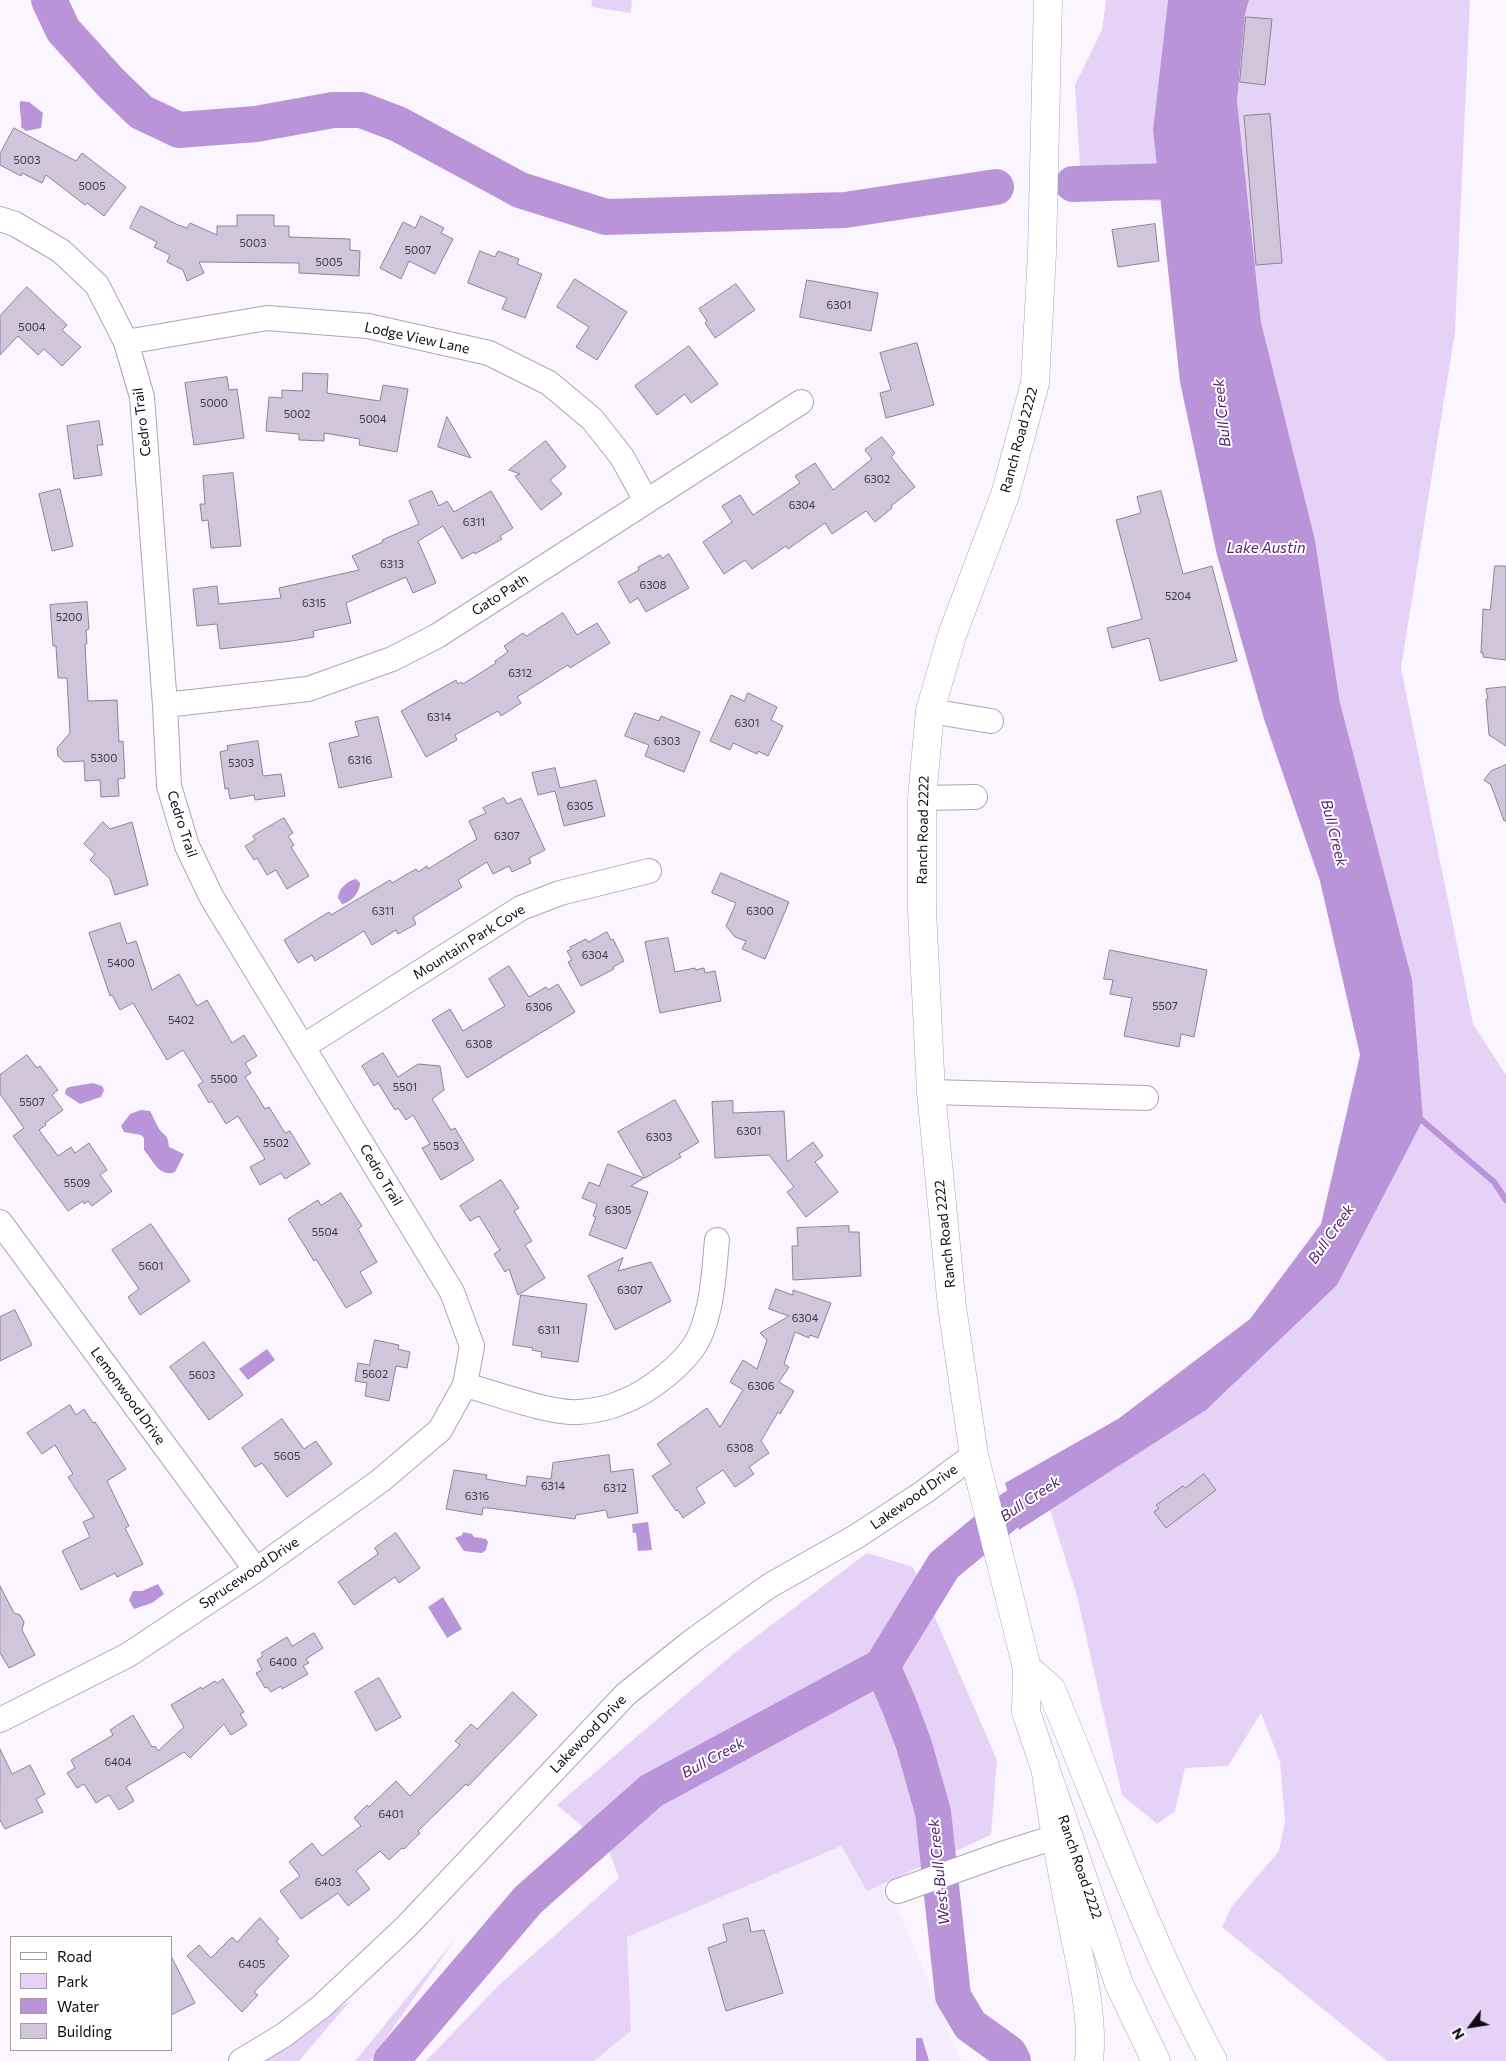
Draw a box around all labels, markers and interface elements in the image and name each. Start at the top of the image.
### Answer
house number: 5003 [14,153,40,167]
house number: 5005 [79,179,105,193]
house number: 5003 [240,236,266,250]
house number: 5007 [405,243,431,257]
house number: 5005 [316,255,342,269]
house number: 6301 [827,298,851,312]
street label: Lodge View Lane [363,319,471,357]
house number: 5004 [18,320,46,334]
water label: Bull Creek [1209,378,1235,448]
street label: Ranch Road 2222 [997,385,1041,495]
street label: Cedro Trail [129,387,155,457]
house number: 5000 [200,396,228,410]
house number: 5002 [284,407,310,421]
house number: 5004 [359,412,387,426]
house number: 6302 [864,472,890,486]
house number: 6304 [789,498,815,512]
house number: 6311 [463,515,485,529]
water label: Lake Austin [1227,539,1305,557]
house number: 6313 [380,557,404,571]
street label: Gato Path [469,570,531,620]
house number: 6308 [640,578,666,592]
house number: 5204 [1165,589,1191,603]
house number: 6315 [302,596,326,610]
house number: 5200 [56,610,82,624]
house number: 6312 [508,666,532,680]
house number: 6314 [427,710,451,724]
house number: 6301 [735,716,759,730]
house number: 6303 [654,734,680,748]
house number: 5300 [91,751,117,765]
house number: 6316 [348,753,372,767]
house number: 5303 [228,756,254,770]
street label: Ranch Road 2222 [914,775,932,885]
street label: Cedro Trail [163,789,201,859]
water label: Bull Creek [1317,798,1351,868]
house number: 6305 [567,799,593,813]
house number: 6307 [494,829,520,843]
street label: Mountain Park Cove [410,901,528,983]
house number: 6311 [372,904,394,918]
house number: 6300 [746,904,774,918]
house number: 6304 [582,948,608,962]
house number: 5400 [107,956,135,970]
house number: 5507 [1152,999,1178,1013]
house number: 6306 [526,1000,552,1014]
house number: 5402 [168,1013,194,1027]
house number: 6308 [466,1037,492,1051]
house number: 5500 [211,1072,237,1086]
house number: 5501 [393,1080,417,1094]
house number: 5507 [19,1095,45,1109]
house number: 6301 [737,1124,761,1138]
house number: 6303 [646,1130,672,1144]
house number: 5502 [263,1136,289,1150]
house number: 5503 [433,1139,459,1153]
street label: Cedro Trail [356,1141,406,1209]
house number: 5509 [64,1176,90,1190]
street label: Ranch Road 2222 [931,1179,959,1289]
water label: Bull Creek [1304,1201,1358,1267]
house number: 6305 [605,1203,631,1217]
house number: 5504 [312,1225,338,1239]
house number: 5601 [139,1259,163,1273]
house number: 6307 [617,1283,643,1297]
house number: 6304 [792,1311,818,1325]
house number: 6311 [538,1323,560,1337]
street label: Lemonwood Drive [87,1344,169,1448]
house number: 5602 [362,1367,388,1381]
house number: 5603 [189,1368,215,1382]
house number: 6306 [748,1379,774,1393]
house number: 6308 [727,1441,753,1455]
house number: 5605 [274,1449,300,1463]
street label: Lakewood Drive [867,1461,961,1533]
water label: Bull Creek [997,1472,1063,1526]
house number: 6314 [541,1479,565,1493]
house number: 6312 [603,1481,627,1495]
house number: 6316 [465,1489,489,1503]
street label: Sprucewood Drive [196,1534,302,1612]
house number: 6400 [269,1655,297,1669]
street label: Lakewood Drive [546,1691,630,1777]
water label: Bull Creek [679,1734,747,1782]
house number: 6404 [104,1755,132,1769]
house number: 6401 [378,1807,404,1821]
street label: Ranch Road 2222 [1054,1813,1106,1921]
water label: West Bull Creek [924,1818,954,1926]
house number: 6403 [315,1875,341,1889]
legend [10,1936,172,2051]
text: Road [57,1947,92,1965]
house number: 6405 [239,1957,265,1971]
text: Park [57,1972,88,1990]
text: Water [57,1997,99,2015]
north arrow [1446,2001,1496,2051]
text: Building [57,2022,112,2040]
text: N [1448,2025,1468,2043]

